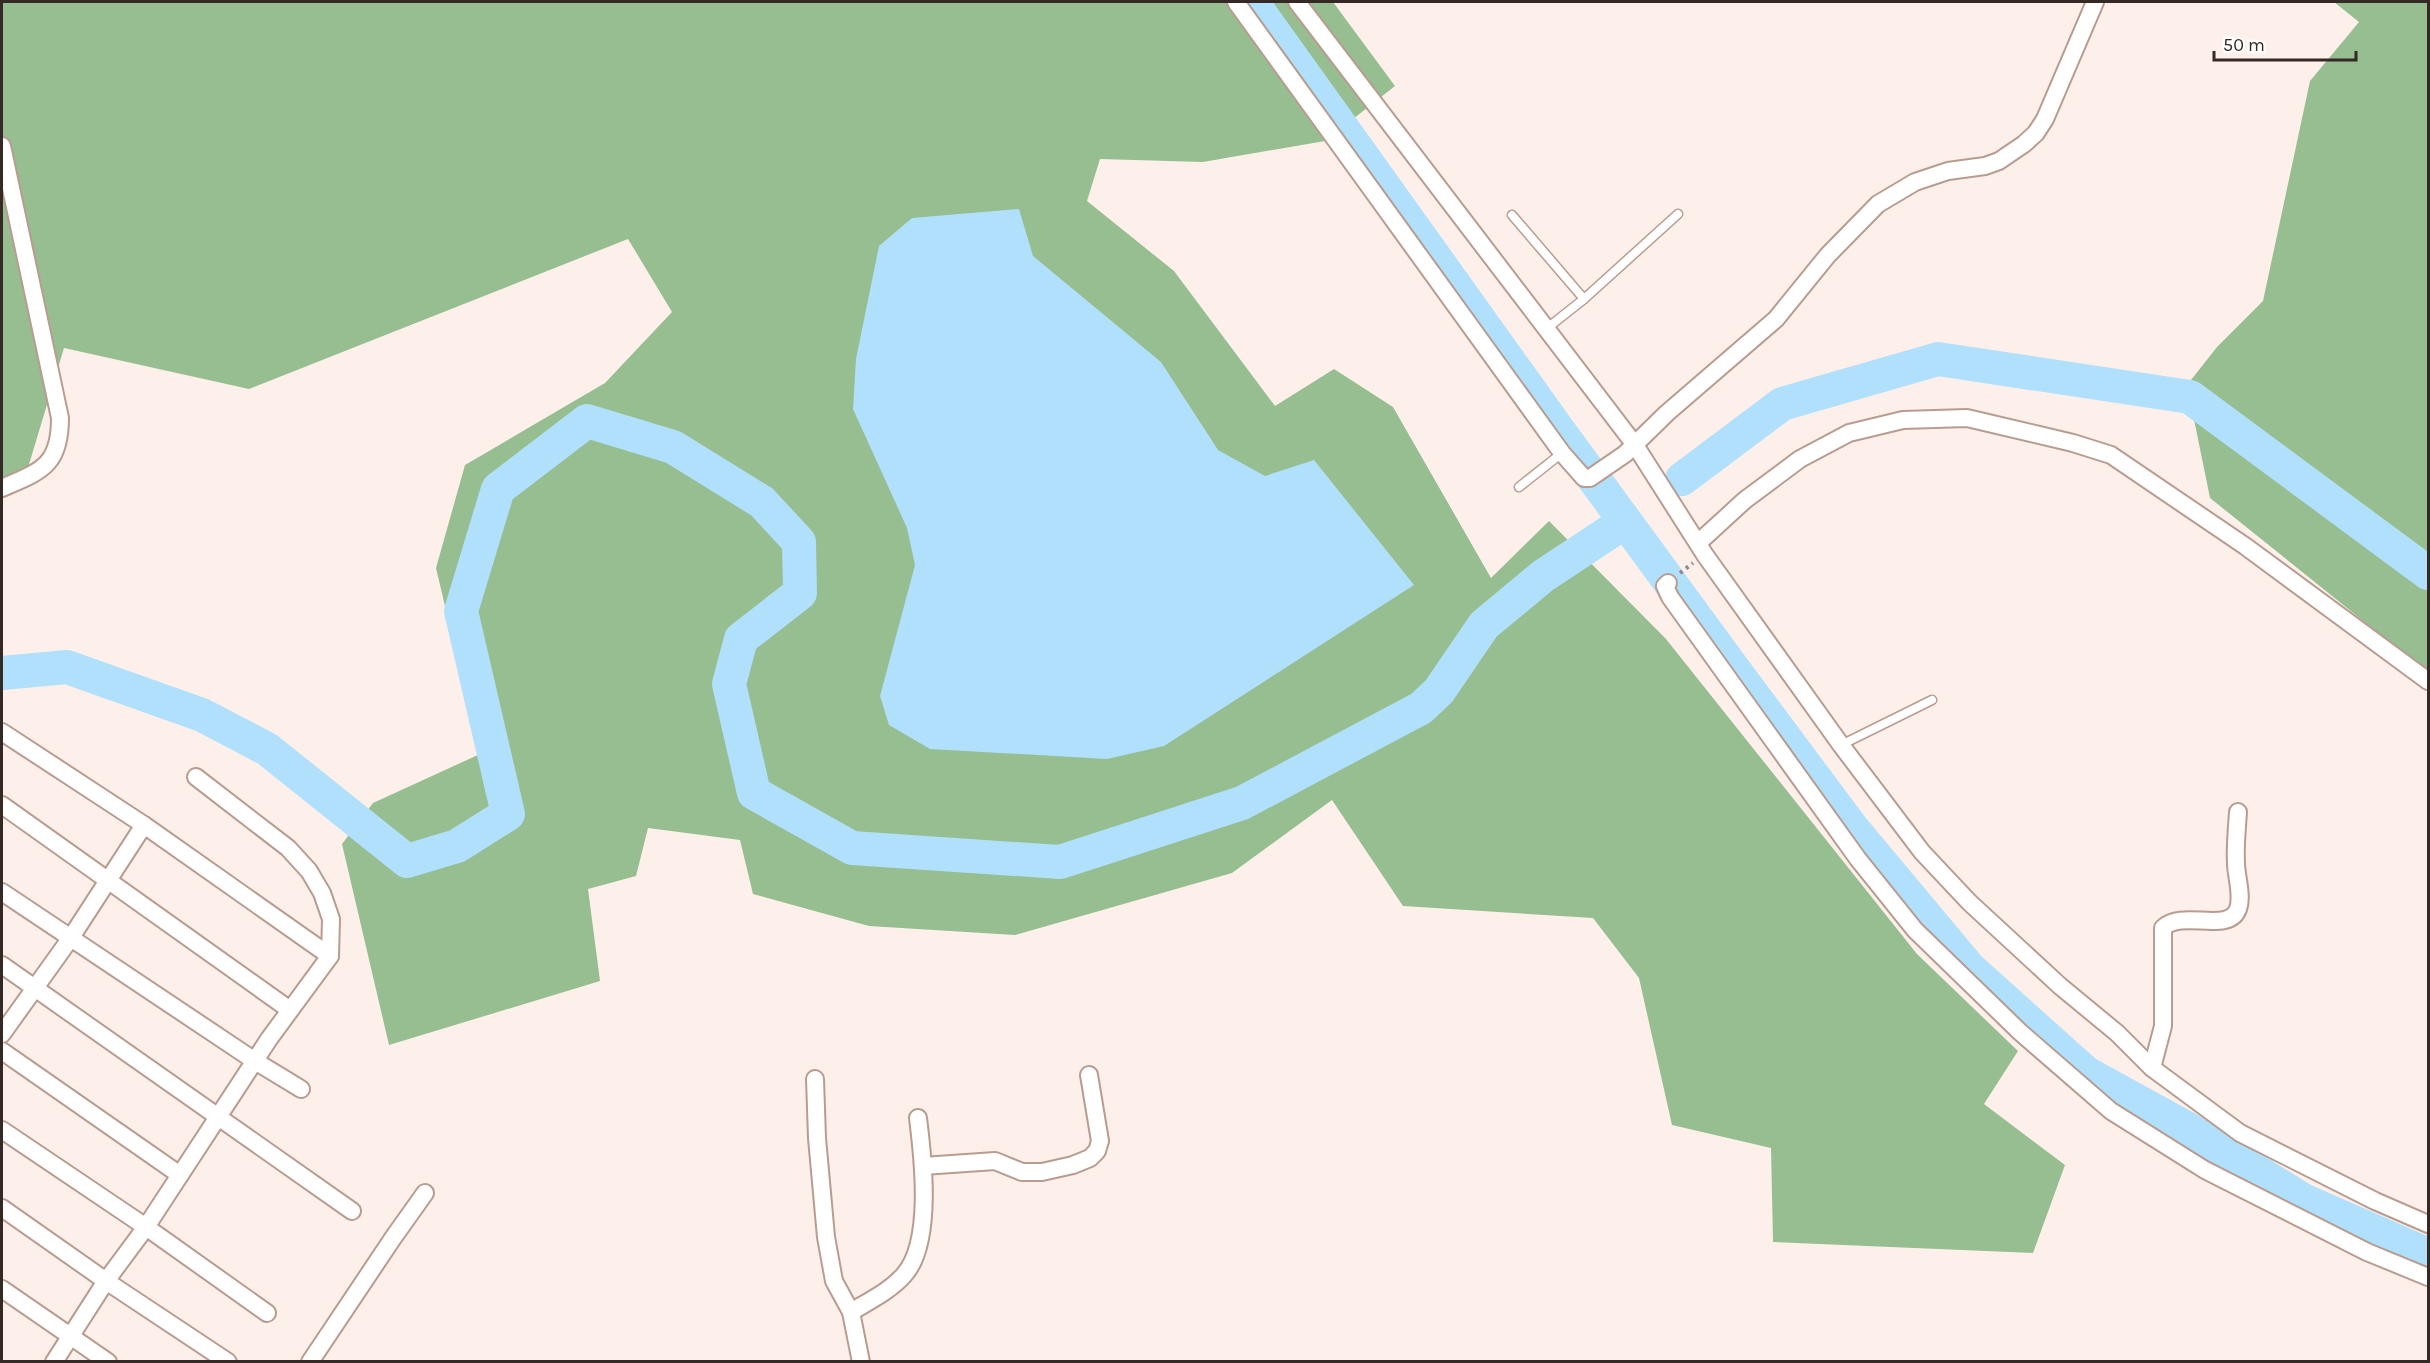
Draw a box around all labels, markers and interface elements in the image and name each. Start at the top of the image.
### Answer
scale bar [2214,24,2356,62]
text: 50 m [2223,34,2265,56]

